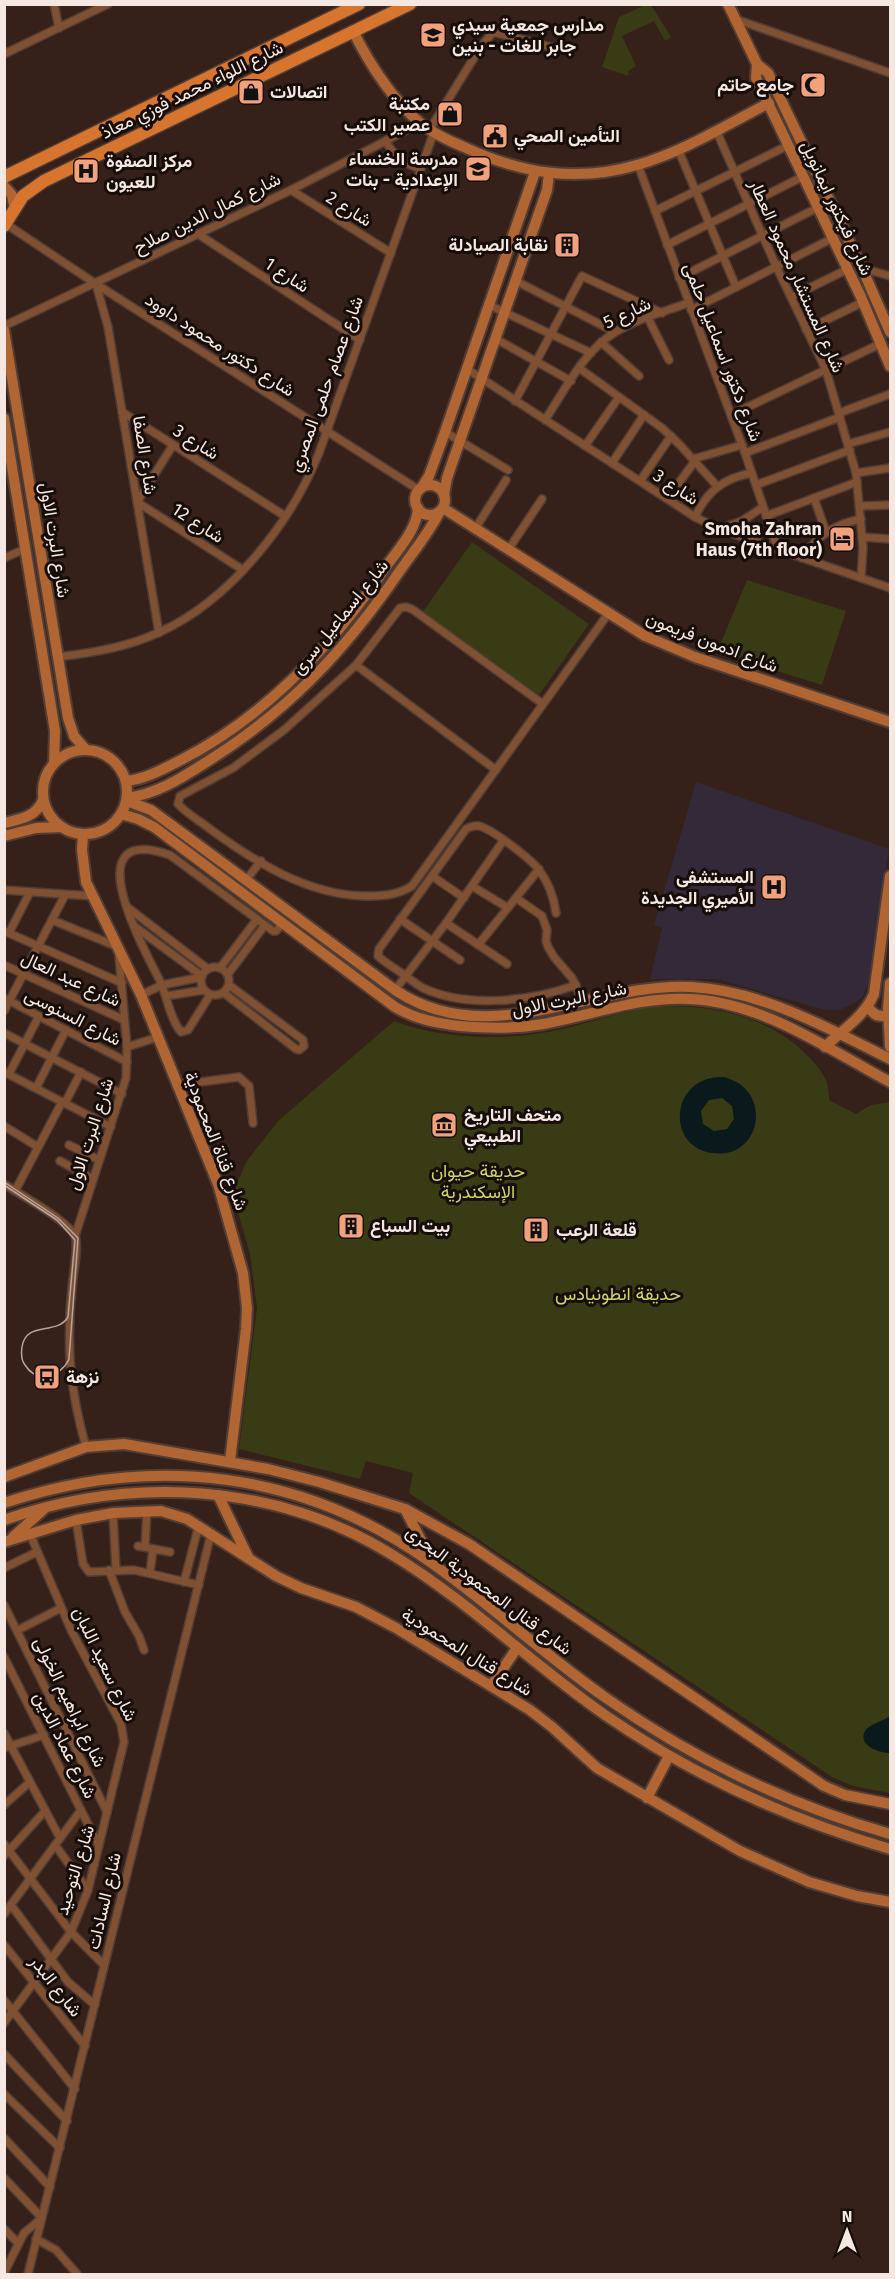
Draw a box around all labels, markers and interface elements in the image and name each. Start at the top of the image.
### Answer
place label: مدارس جمعية سيدي جابر للغات - بنين [452,14,604,57]
school or university icon: مدارس جمعية سيدي جابر للغات - بنين [418,20,448,50]
street label: شارع اللواء محمد فوزي معاذ [97,36,288,147]
mosque icon: جامع حاتم [798,70,828,100]
place label: جامع حاتم [717,74,794,97]
shop icon: اتصالات [236,77,266,107]
place label: اتصالات [270,81,328,103]
place label: مكتبة عصير الكتب [344,93,430,136]
shop icon: مكتبة عصير الكتب [435,99,465,129]
public building icon: التأمين الصحي [480,121,510,151]
place label: التأمين الصحي [514,125,620,151]
street label: شارع فيكتور ايمانويل [795,137,878,279]
place label: مدرسة الخنساء الإعدادية - بنات [346,148,458,192]
place label: مركز الصفوة للعيون [106,150,192,193]
school or university icon: مدرسة الخنساء الإعدادية - بنات [463,154,493,184]
hospital icon: مركز الصفوة للعيون [71,156,101,186]
street label: شارع كمال الدين صلاح [130,168,285,259]
street label: شارع المستشار محمود العطار [743,175,850,377]
street label: شارع 2 [321,186,376,232]
building icon: نقابة الصيادلة [552,230,582,260]
place label: نقابة الصيادلة [448,234,548,256]
street label: شارع 1 [260,252,313,298]
street label: شارع دكتور اسماعيل حلمى [678,260,767,445]
street label: شارع دكتور محمود داوود [141,288,299,402]
street label: شارع 5 [600,292,655,334]
street label: شارع عصام حلمى المصري [284,293,372,476]
street label: شارع الصفا [127,414,162,496]
street label: شارع 3 [168,419,223,465]
street label: شارع 3 [649,464,703,511]
street label: شارع البرت الاول [34,481,75,599]
street label: شارع 12 [167,498,228,549]
place label: Smoha Zahran Haus (7th floor) [696,518,822,561]
hotel icon: Smoha Zahran Haus (7th floor) [827,524,857,554]
street label: شارع اسماعيل سرى [287,555,394,680]
street label: شارع ادمون فريمون [643,607,781,678]
place label: المستشفى الأميري الجديدة [641,866,754,913]
hospital icon: المستشفى الأميري الجديدة [759,872,789,902]
street label: شارع عبد العال [18,946,124,1012]
street label: شارع البرت الاول [510,977,628,1022]
street label: شارع السنوسى [21,983,125,1052]
street label: شارع قناة المحمودية [178,1068,253,1214]
street label: شارع البرت الاول [62,1075,119,1193]
place label: متحف التاريخ الطبيعي [464,1104,562,1151]
museum icon: متحف التاريخ الطبيعي [429,1110,459,1140]
park label: حديقة حيوان الإسكندرية [431,1160,525,1204]
building icon: بيت السباع [336,1211,366,1241]
place label: بيت السباع [370,1215,450,1238]
building icon: قلعة الرعب [521,1215,551,1245]
place label: قلعة الرعب [556,1219,637,1241]
park label: حديقة انطونيادس [555,1283,681,1305]
bus stop icon: نزهة [32,1362,62,1392]
place label: نزهة [66,1366,99,1388]
street label: شارع قنال المحمودية البحرى [402,1520,576,1660]
street label: شارع سعيد اللبان [67,1603,142,1725]
street label: شارع قنال المحمودية [398,1603,536,1701]
street label: شارع ابراهيم الخولى [28,1633,111,1771]
street label: شارع عماد الدين [28,1688,101,1803]
street label: شارع التوحيد [51,1822,100,1918]
street label: شارع السادات [82,1850,127,1952]
street label: شارع البدر [24,1950,87,2022]
north arrow [817,2201,877,2261]
text: N [842,2207,852,2226]

